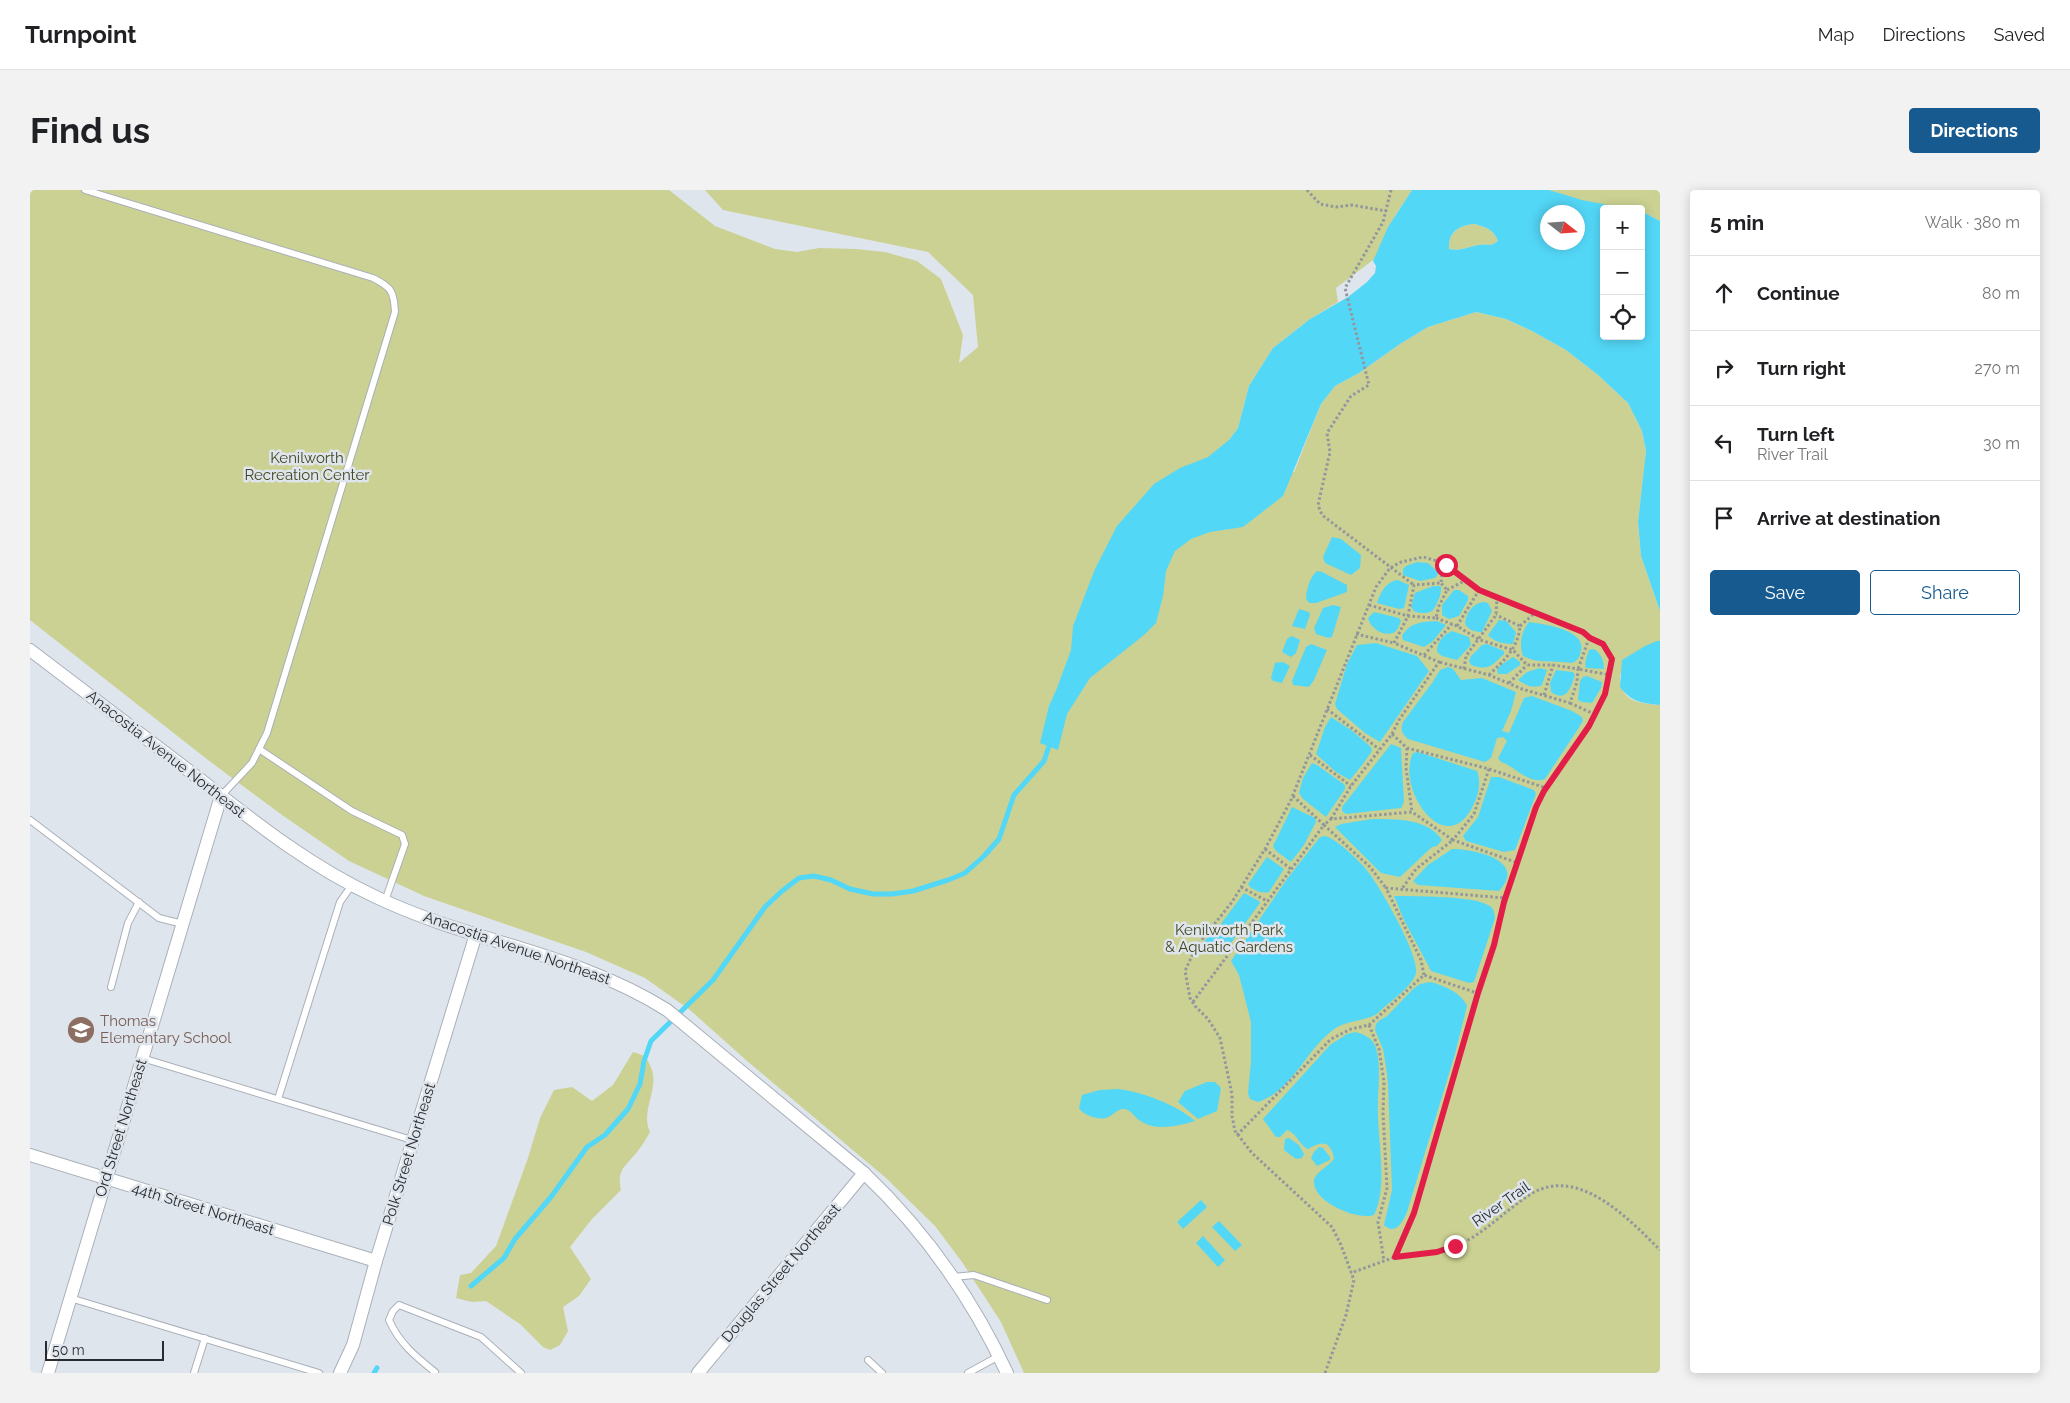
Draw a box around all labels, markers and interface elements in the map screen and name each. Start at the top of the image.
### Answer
text: Turnpoint [25,20,137,49]
text: Map [1818,24,1854,45]
text: Directions [1882,24,1966,45]
text: Saved [1994,24,2045,45]
button: Directions [1909,108,2040,153]
text: Find us [30,110,150,151]
north arrow [1540,205,1585,250]
map controls [1600,205,1645,340]
button: + [1600,205,1645,250]
text: 5 min [1710,210,1764,235]
text: Walk · 380 m [1925,213,2020,232]
button: − [1600,250,1645,295]
icon: ahead [1710,279,1738,307]
text: Continue [1757,282,1840,304]
text: 80 m [1982,284,2020,303]
button: locate [1600,295,1645,340]
icon: right [1710,354,1738,382]
text: Turn right [1757,357,1846,379]
text: 270 m [1975,359,2020,378]
text: Turn left [1757,423,1834,445]
icon: left [1710,429,1738,457]
text: 30 m [1983,434,2020,453]
text: River Trail [1757,445,1828,464]
park label: Kenilworth Recreation Center [244,449,370,484]
icon: arrive [1710,504,1738,532]
text: Arrive at destination [1757,507,1941,529]
route start [1435,554,1458,577]
button: Save [1710,570,1860,615]
button: Share [1870,570,2020,615]
street label: Anacostia Avenue Northeast [83,686,249,822]
street label: Anacostia Avenue Northeast [421,908,613,988]
park label: Kenilworth Park & Aquatic Gardens [1165,921,1293,956]
place label: Thomas Elementary School [100,1012,232,1047]
school or university icon: Thomas Elementary School [66,1015,96,1045]
street label: Ord Street Northeast [91,1057,151,1199]
street label: Polk Street Northeast [379,1081,439,1227]
street label: River Trail [1469,1177,1534,1230]
street label: 44th Street Northeast [130,1179,276,1239]
street label: Douglas Street Northeast [718,1200,844,1346]
route end [1444,1235,1467,1258]
scale bar [45,1338,164,1361]
text: 50 m [52,1342,85,1358]

